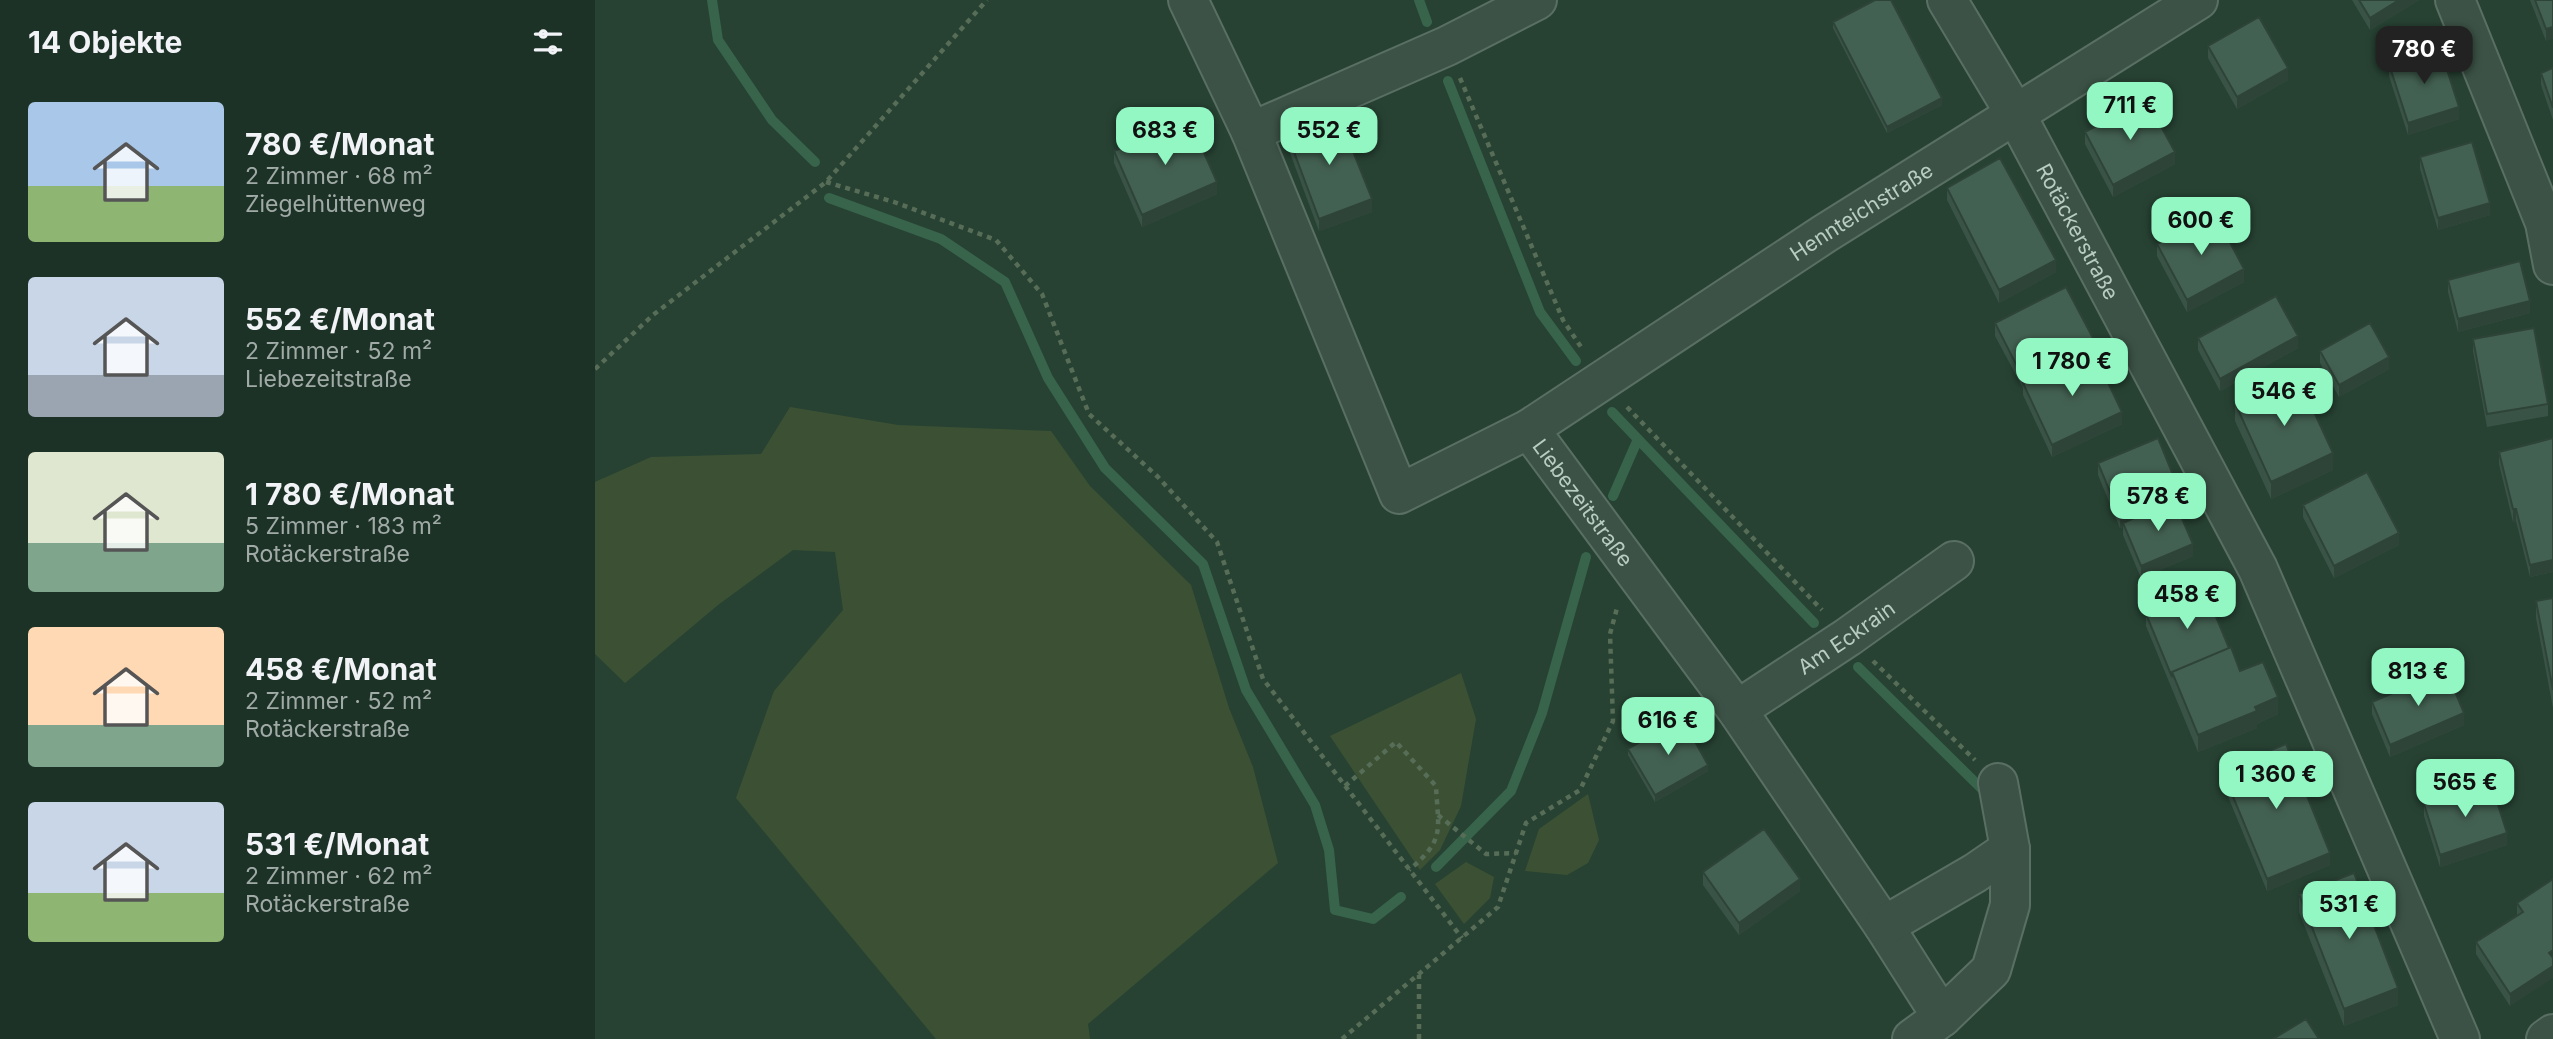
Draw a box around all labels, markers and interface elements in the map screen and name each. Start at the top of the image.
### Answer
icon: filters [529,23,567,61]
text: 14 Objekte [28,24,182,60]
pin: 780 € [2375,27,2473,86]
text: 780 € [2392,35,2456,63]
pin: 711 € [2081,82,2179,142]
text: 711 € [2103,91,2157,119]
pin: 683 € [1116,108,1214,167]
pin: 552 € [1280,108,1378,167]
text: 683 € [1132,116,1198,144]
text: 552 € [1296,116,1362,144]
text: 780 €/Monat [245,126,435,162]
icon: home [84,130,168,214]
street label: Hennteichstraße [1785,157,1937,266]
street label: Rotäckerstraße [2032,159,2125,304]
text: 2 Zimmer · 68 m² [245,162,433,190]
text: Ziegelhüttenweg [245,190,426,218]
pin: 600 € [2152,198,2250,257]
text: 600 € [2167,206,2235,234]
text: 552 €/Monat [245,301,435,337]
icon: home [84,305,168,389]
text: 2 Zimmer · 52 m² [245,337,432,365]
pin: 1 780 € [2007,338,2137,398]
text: 1 780 € [2032,347,2112,375]
text: Liebezeitstraße [245,365,412,393]
pin: 546 € [2235,368,2333,428]
text: 546 € [2251,377,2317,405]
street label: Liebezeitstraße [1528,434,1639,571]
pin: 578 € [2109,474,2207,533]
text: 1 780 €/Monat [245,476,455,512]
icon: home [84,480,168,564]
text: 578 € [2126,482,2190,510]
text: 5 Zimmer · 183 m² [245,512,442,540]
text: Rotäckerstraße [245,540,410,568]
pin: 458 € [2138,572,2236,631]
text: 458 € [2154,580,2220,608]
street label: Am Eckrain [1793,595,1899,679]
pin: 813 € [2369,648,2467,708]
text: 458 €/Monat [245,651,437,687]
icon: home [84,655,168,739]
text: 813 € [2388,657,2448,685]
text: 2 Zimmer · 52 m² [245,687,432,715]
pin: 616 € [1619,698,1717,757]
text: 616 € [1638,706,1698,734]
text: Rotäckerstraße [245,715,410,743]
pin: 1 360 € [2211,752,2341,811]
text: 1 360 € [2235,760,2317,788]
pin: 565 € [2416,760,2514,819]
text: 565 € [2432,768,2498,796]
text: 531 €/Monat [245,826,429,862]
icon: home [84,830,168,914]
text: 2 Zimmer · 62 m² [245,862,433,890]
pin: 531 € [2300,881,2398,941]
text: Rotäckerstraße [245,890,410,918]
text: 531 € [2319,890,2379,918]

